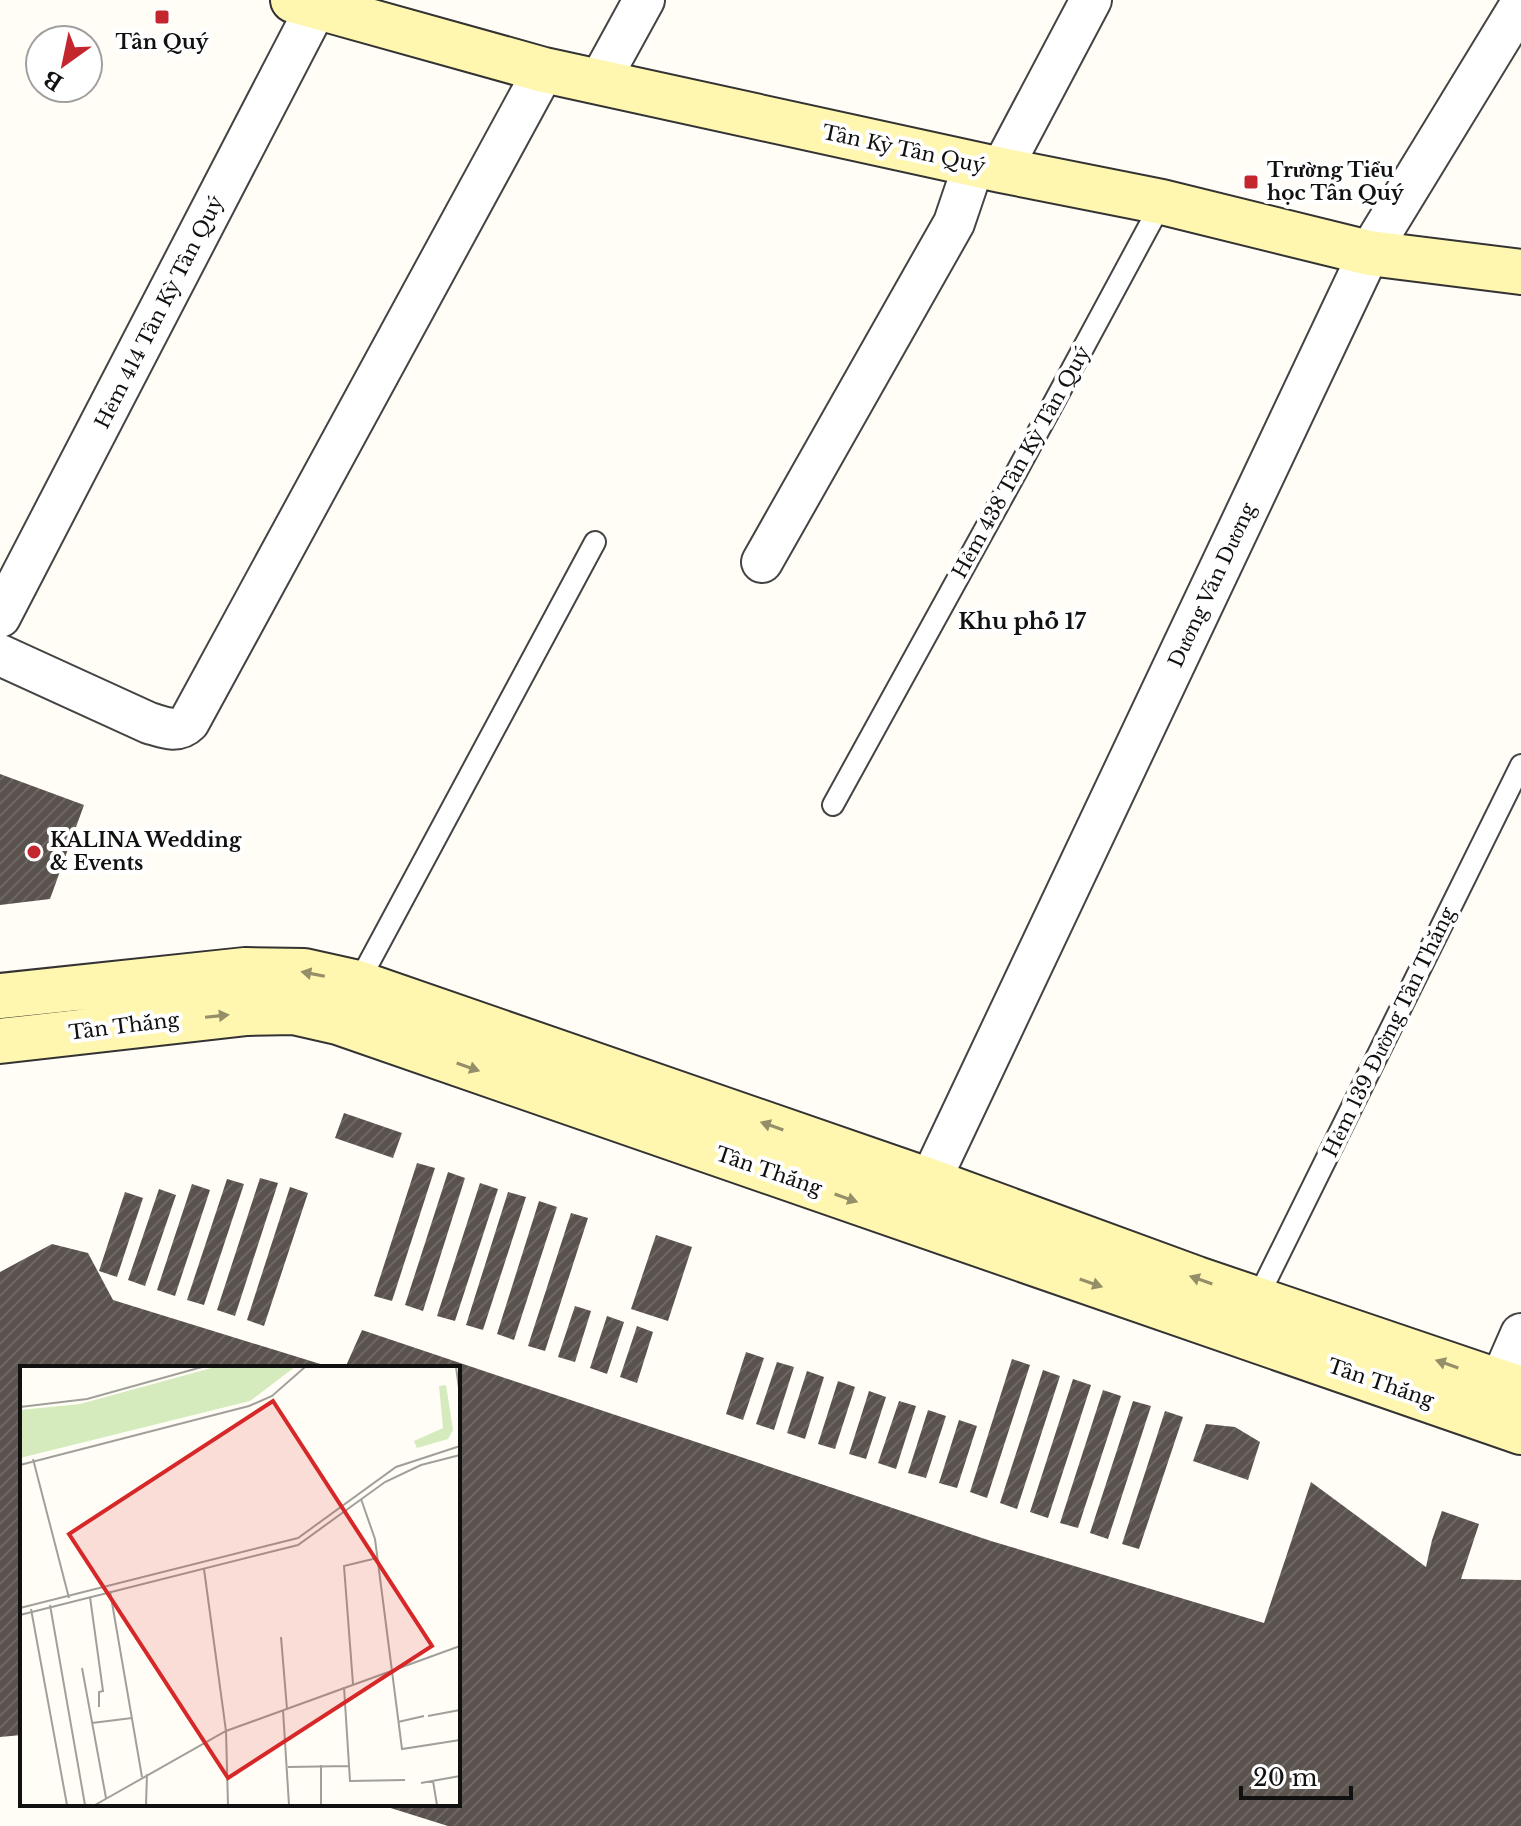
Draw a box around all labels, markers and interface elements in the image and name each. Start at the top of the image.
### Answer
marker: Tân Quý [153,8,171,26]
north arrow [24,24,104,104]
place label: Tân Quý [115,30,210,54]
text: B [39,64,68,96]
street label: Tân Kỳ Tân Quý [820,120,988,178]
place label: Trường Tiểu học Tân Quý [1267,158,1405,205]
marker: Trường Tiểu học Tân Quý [1242,173,1260,191]
street label: Hẻm 414 Tân Kỳ Tân Quý [90,191,228,432]
street label: Hẻm 438 Tân Kỳ Tân Quý [947,341,1095,582]
street label: Dương Văn Dương [1163,498,1261,671]
district label: Khu phố 17 [958,608,1086,635]
place label: KALINA Wedding & Events [50,828,242,875]
marker: KALINA Wedding & Events [25,843,43,861]
street label: Hẻm 139 Đường Tân Thắng [1318,902,1461,1161]
one-way arrow [300,967,325,979]
street label: Tân Thắng [68,1007,181,1045]
one-way arrow [204,1009,229,1022]
one-way arrow [456,1061,480,1073]
one-way arrow [760,1119,784,1131]
street label: Tân Thắng [713,1142,826,1201]
one-way arrow [834,1192,858,1205]
one-way arrow [1189,1274,1213,1286]
one-way arrow [1080,1278,1104,1290]
street label: Tân Thắng [1325,1354,1438,1413]
one-way arrow [1435,1357,1459,1370]
inset map [20,1366,460,1806]
scale bar [1241,1750,1351,1800]
text: 20 m [1253,1763,1318,1792]

